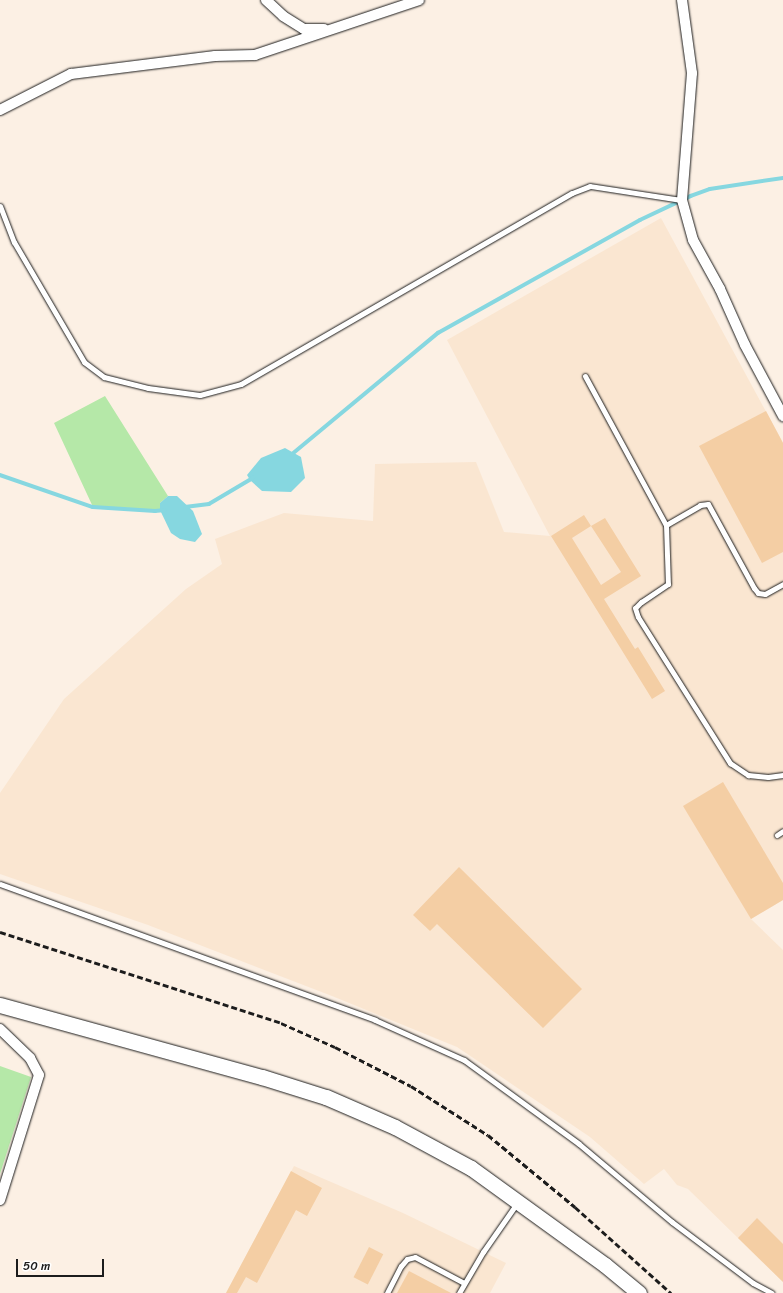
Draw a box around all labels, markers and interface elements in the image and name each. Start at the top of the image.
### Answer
scale bar [18,1251,106,1277]
text: 50 m [23,1255,50,1277]

